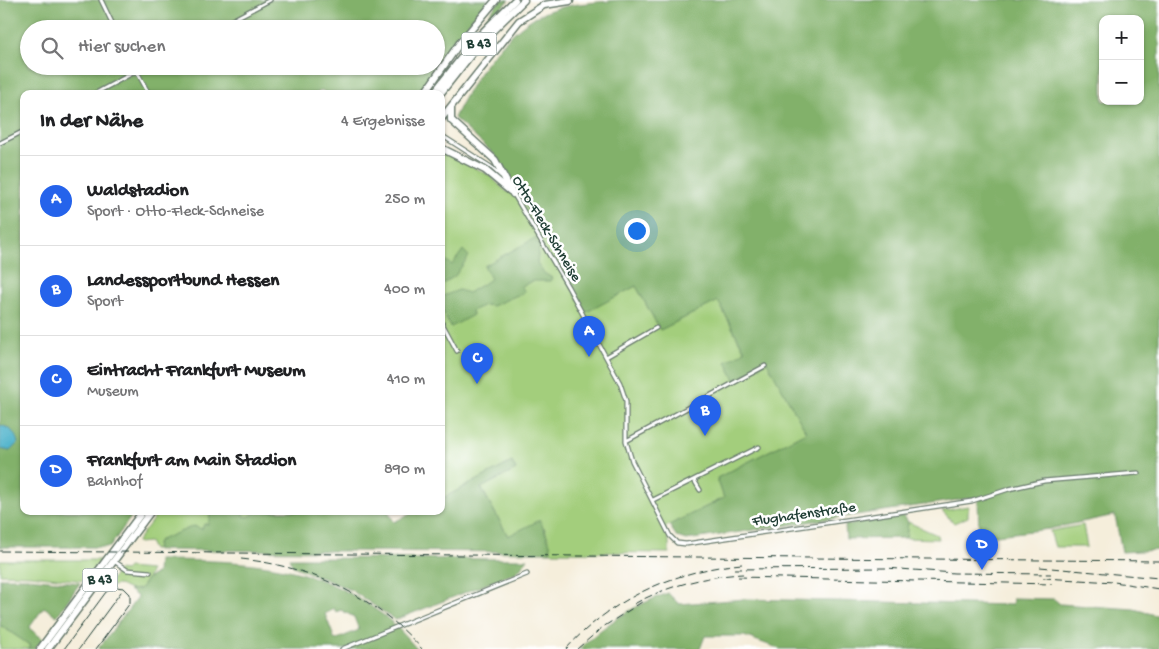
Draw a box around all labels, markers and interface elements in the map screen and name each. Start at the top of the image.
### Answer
map controls [1099,15,1144,105]
button: + [1099,15,1144,60]
search box [20,20,445,75]
road number: B 43 [462,33,496,56]
icon: search [38,34,66,62]
text: Hier suchen [78,36,165,59]
button: − [1099,60,1144,105]
text: In der Nähe [40,110,143,135]
text: 4 Ergebnisse [341,113,425,132]
street label: Otto-Fleck-Schneise [507,173,585,285]
text: Waldstadion [87,180,188,203]
text: A [51,191,61,210]
text: 250 m [385,191,425,210]
text: Sport · Otto-Fleck-Schneise [87,203,264,222]
your location [624,218,650,244]
text: Landessportbund Hessen [87,270,279,293]
text: B [52,281,60,300]
text: 400 m [384,281,425,300]
text: Sport [87,293,123,312]
pin: A [573,316,605,357]
pin: C [461,343,493,384]
text: Eintracht Frankfurt Museum [87,360,305,383]
text: C [52,371,60,390]
text: 410 m [387,371,425,390]
text: Museum [87,383,139,402]
pin: B [689,395,721,436]
text: Frankfurt am Main Stadion [87,450,296,473]
text: D [51,461,61,480]
text: 890 m [384,461,425,480]
text: Bahnhof [87,473,142,492]
street label: Flughafenstraße [750,499,857,531]
pin: D [966,529,998,570]
road number: B 43 [82,568,118,592]

